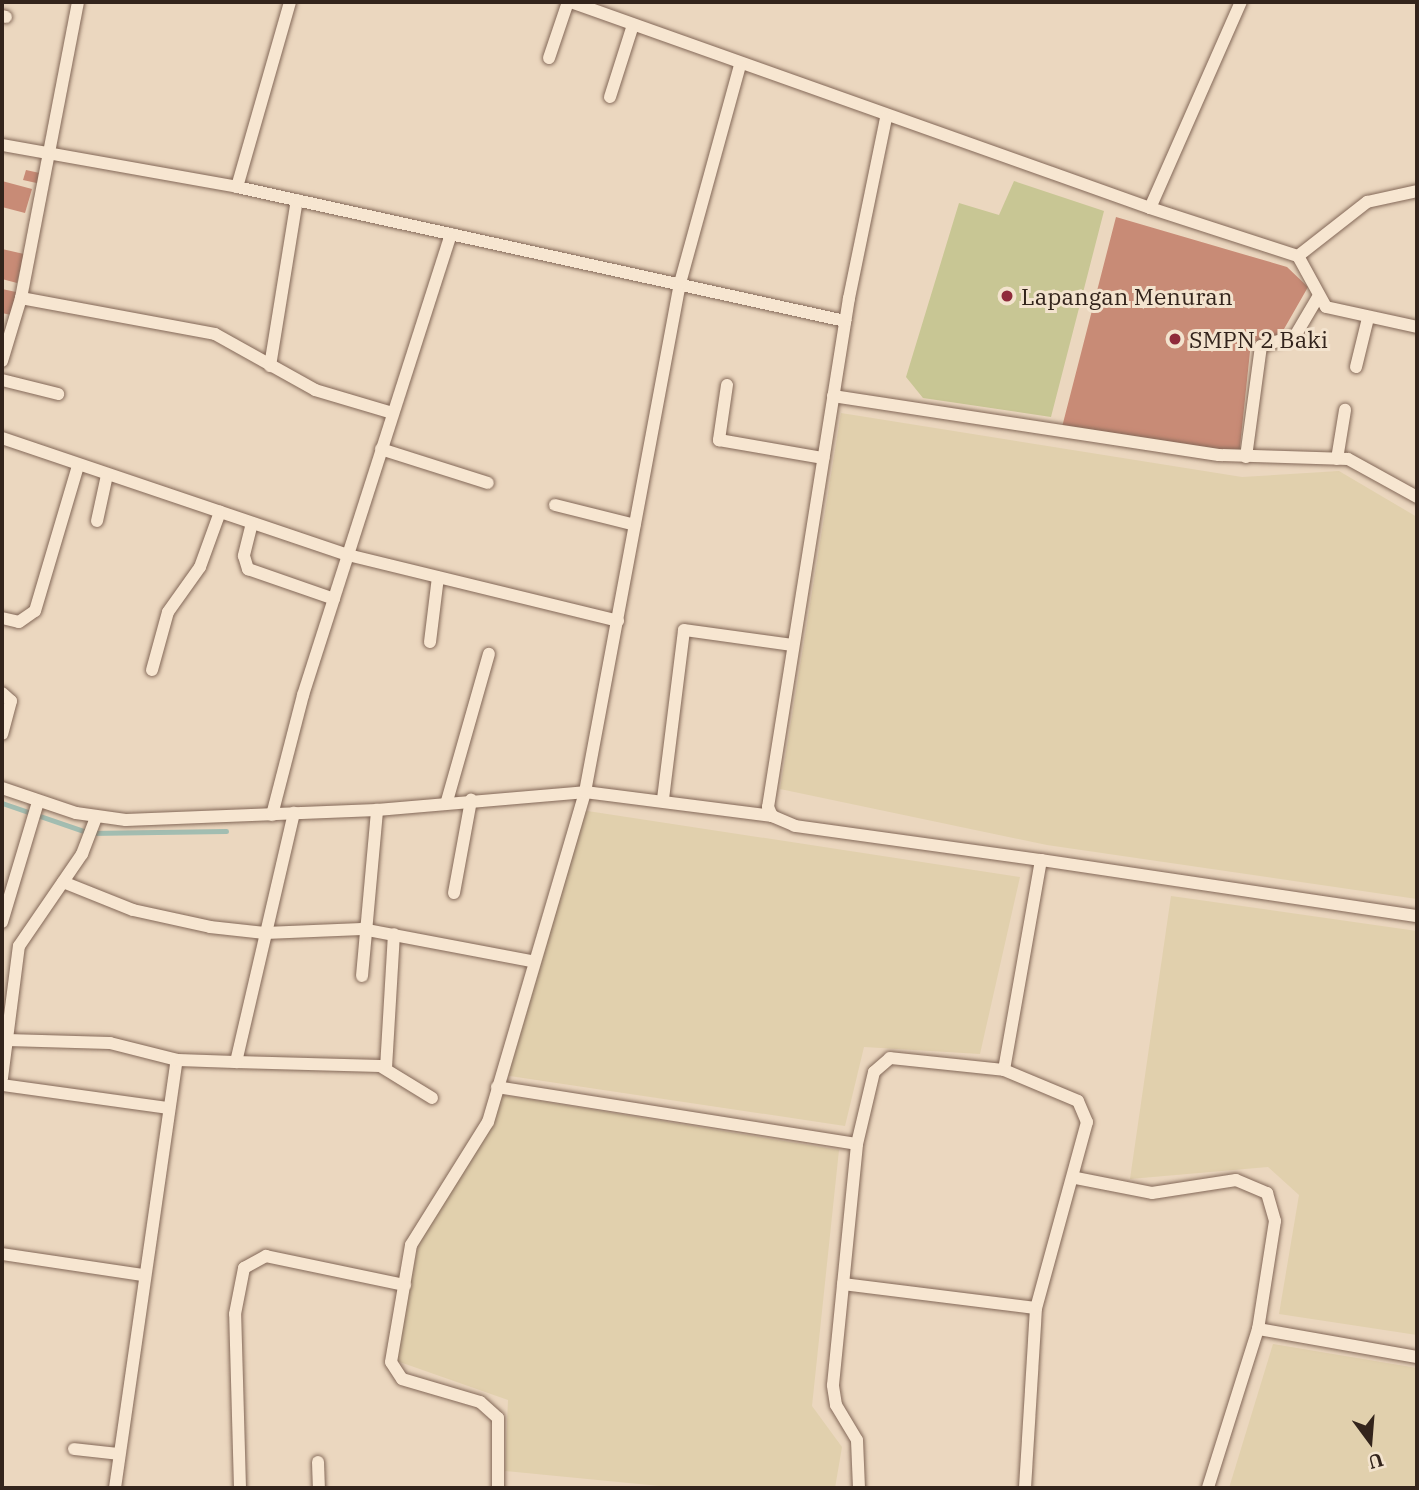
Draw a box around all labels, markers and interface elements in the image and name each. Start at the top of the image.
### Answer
place label: Lapangan Menuran [1021,282,1233,310]
marker: Lapangan Menuran [999,288,1015,304]
place label: SMPN 2 Baki [1189,325,1328,353]
marker: SMPN 2 Baki [1167,331,1183,347]
north arrow [1335,1406,1405,1476]
text: U [1365,1448,1386,1475]

